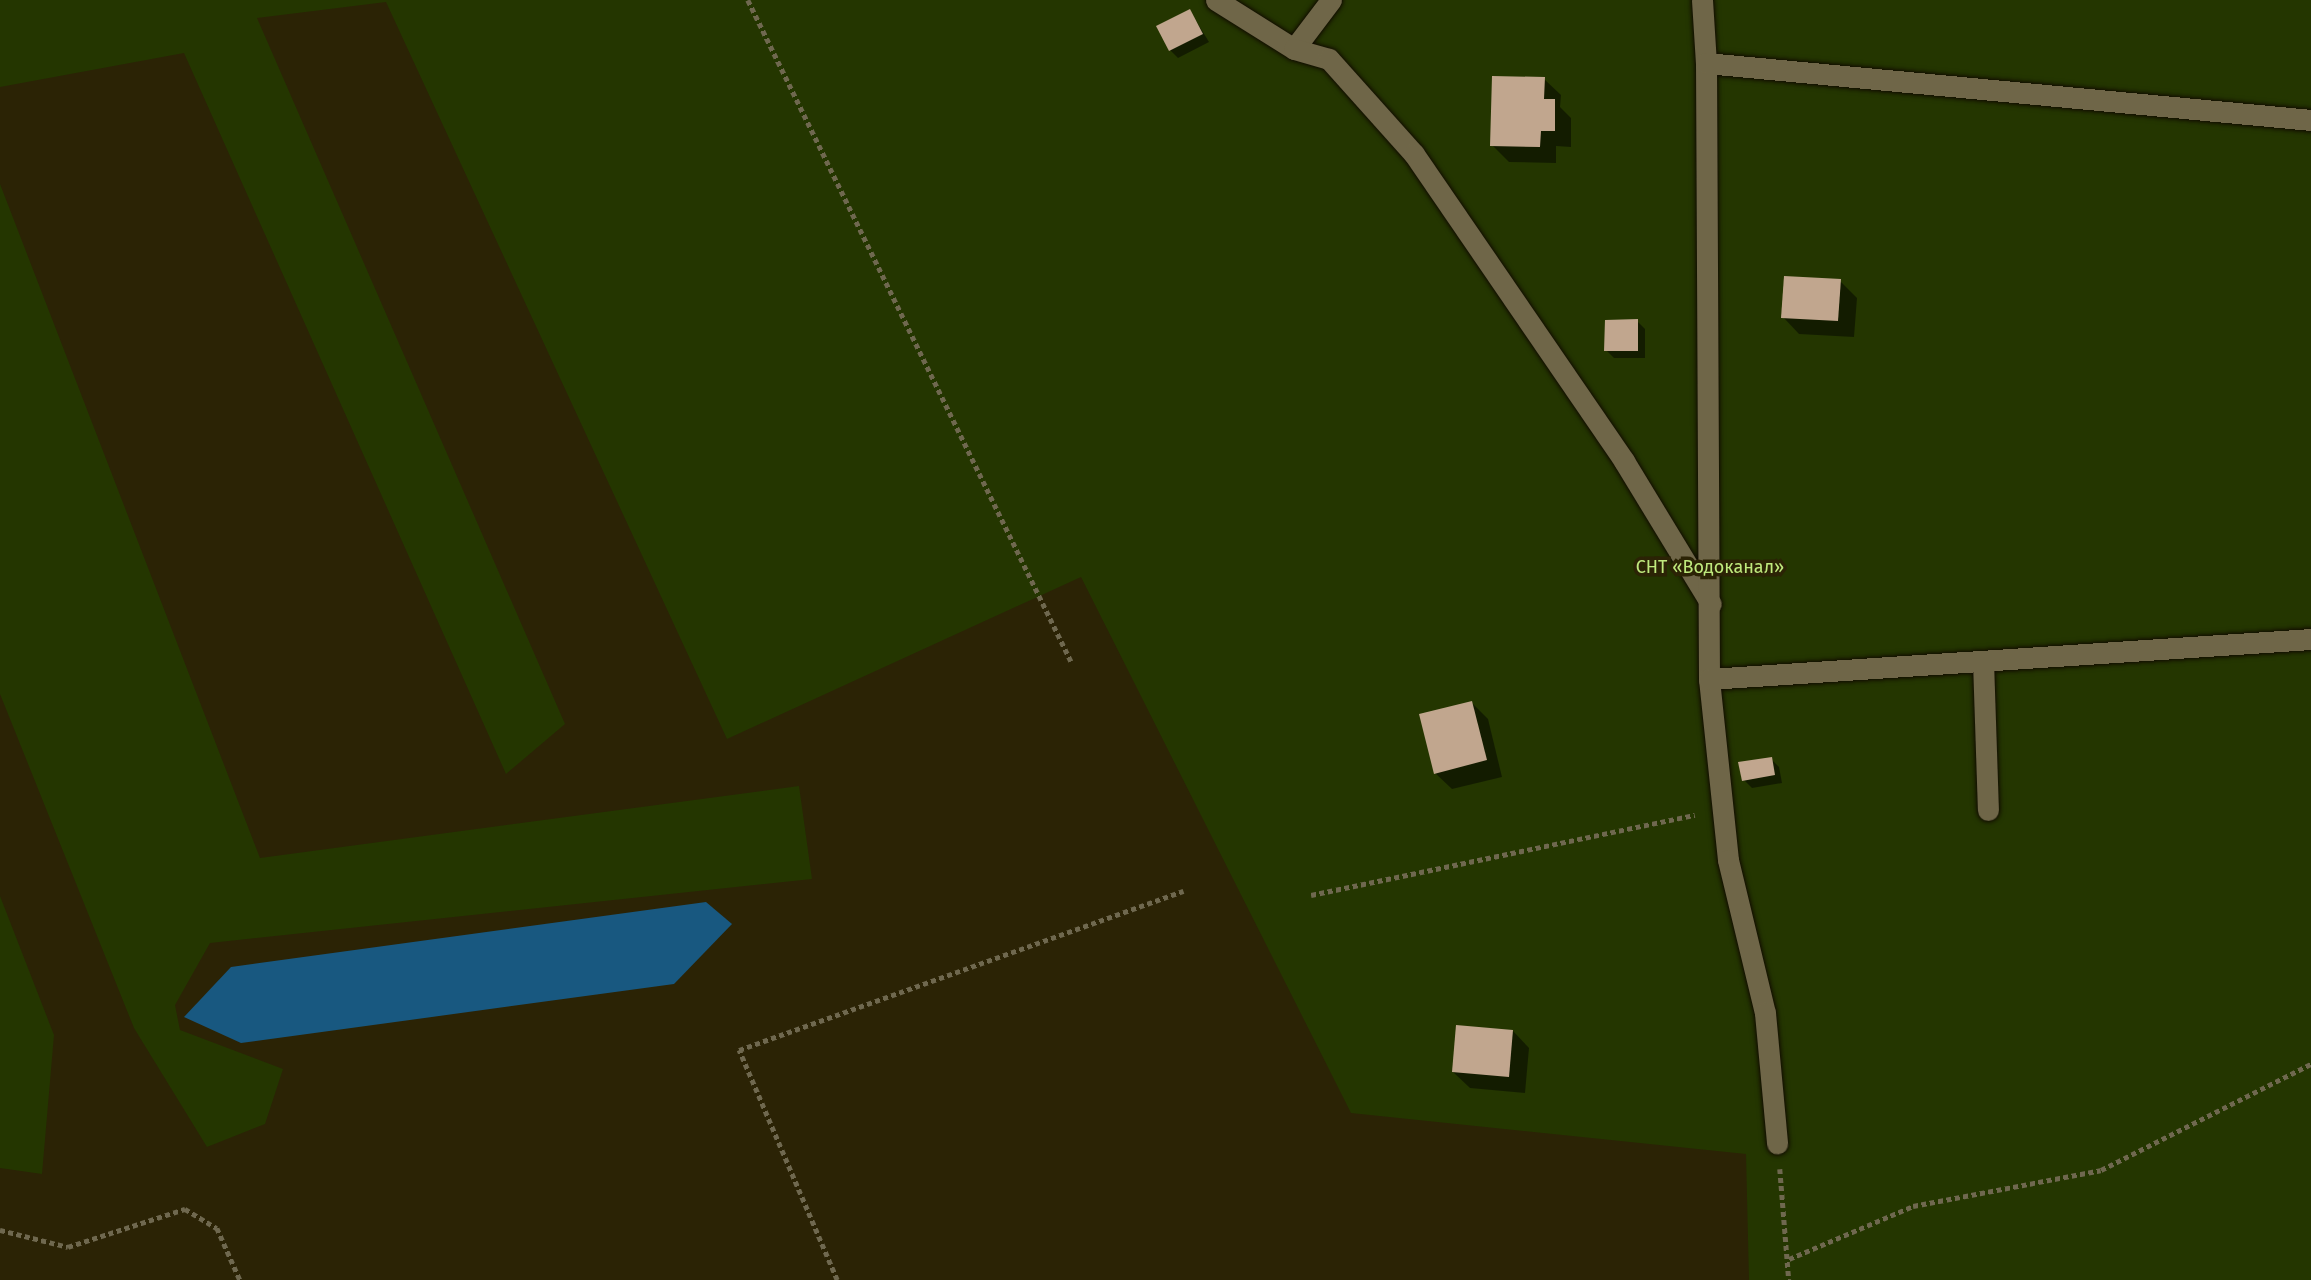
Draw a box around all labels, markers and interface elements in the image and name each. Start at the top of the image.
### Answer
park label: СНТ «Водоканал» [1636,556,1784,578]

